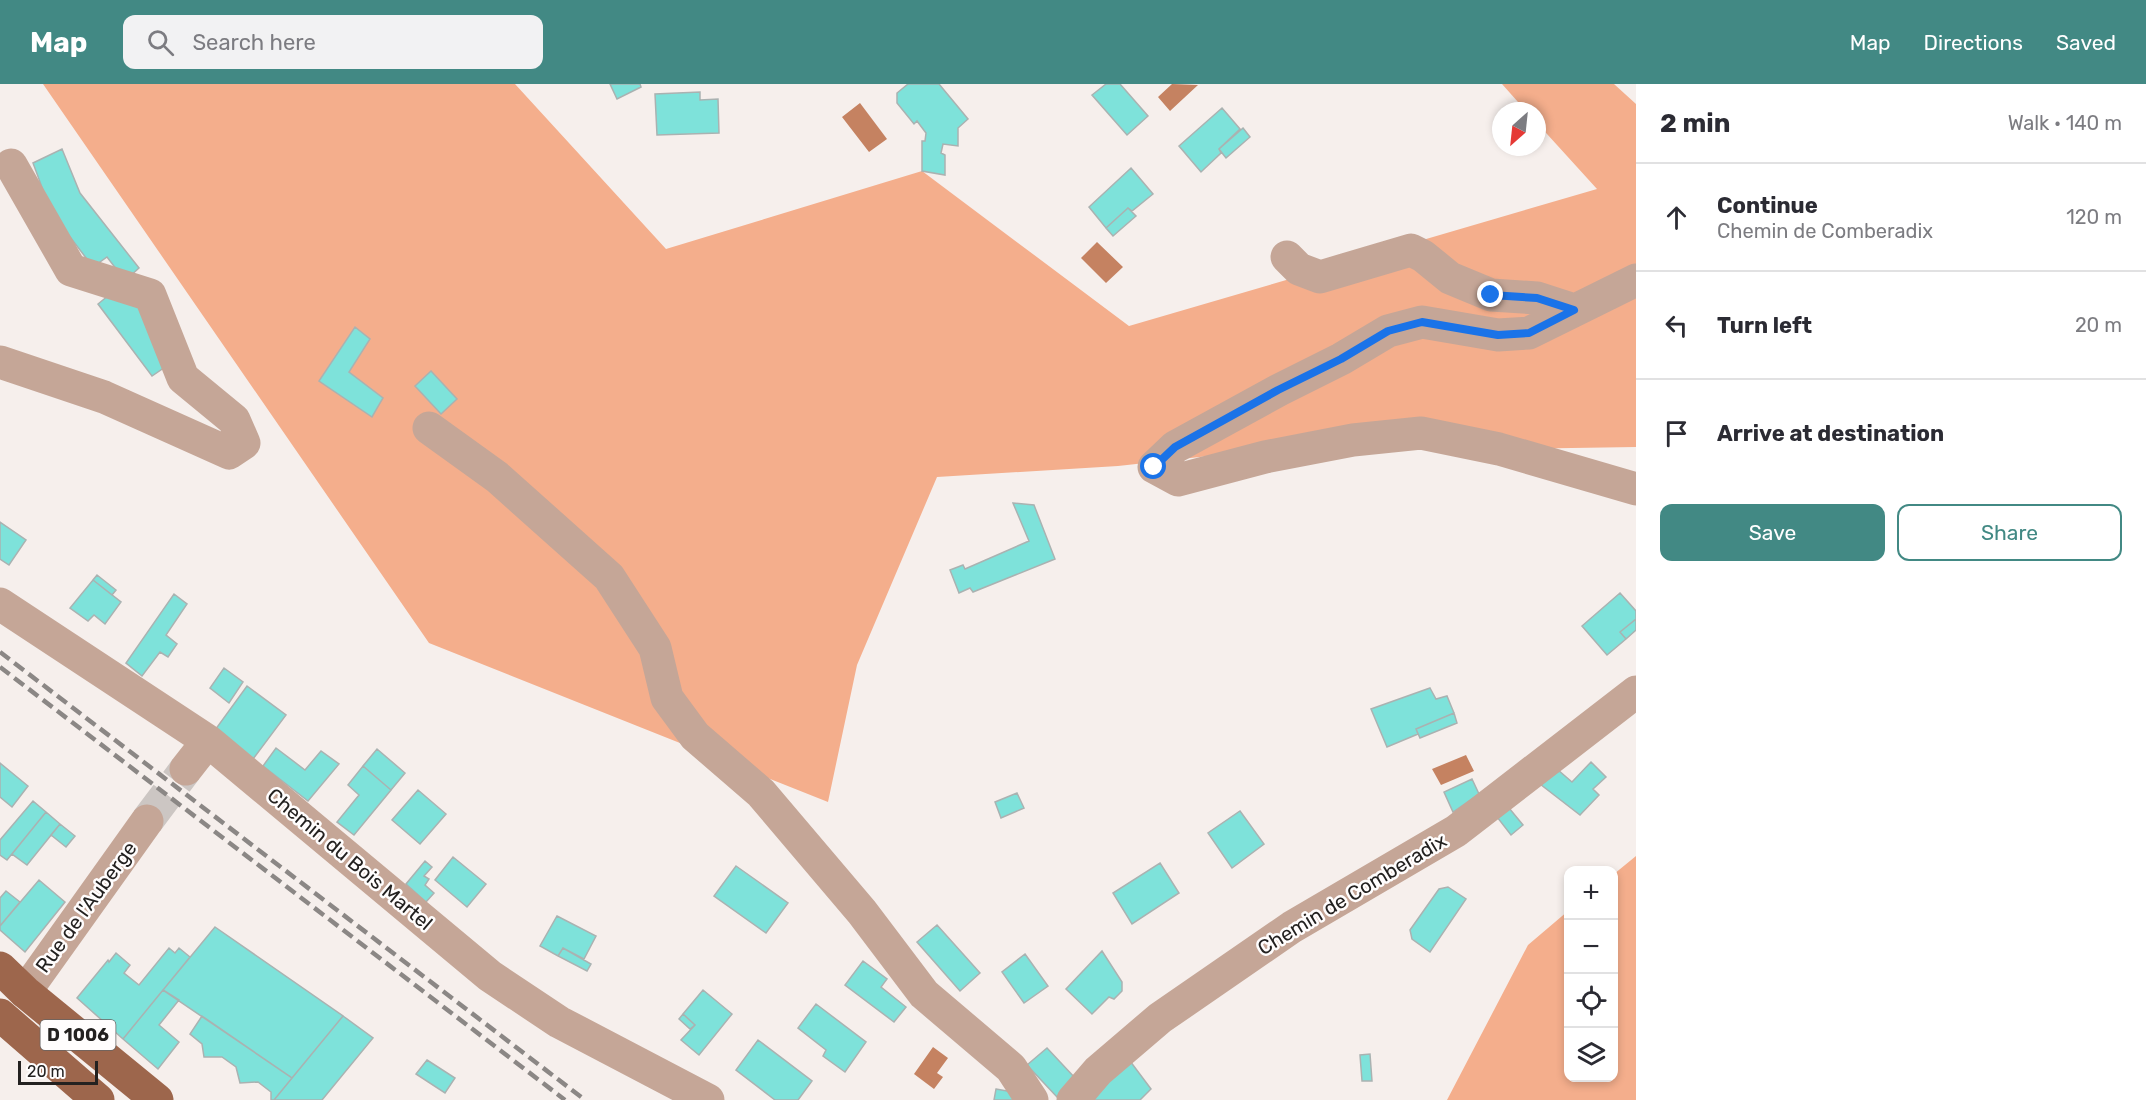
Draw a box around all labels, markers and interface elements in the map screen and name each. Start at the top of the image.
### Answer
search box [123,15,543,69]
text: Map [30,26,87,59]
icon: search [144,26,177,59]
text: Search here [192,29,316,56]
text: Map [1850,30,1891,55]
text: Directions [1924,30,2023,55]
text: Saved [2056,30,2116,55]
north arrow [1492,102,1546,156]
text: 2 min [1660,108,1730,139]
text: Walk · 140 m [2008,111,2122,135]
text: Continue [1717,192,1818,219]
icon: ahead [1660,201,1693,234]
text: 120 m [2066,205,2122,229]
text: Chemin de Comberadix [1717,219,1933,243]
route end [1477,281,1503,307]
icon: left [1660,309,1693,342]
text: Turn left [1717,312,1812,339]
text: 20 m [2075,313,2122,337]
icon: arrive [1660,417,1693,450]
text: Arrive at destination [1717,420,1944,447]
route start [1140,453,1166,479]
button: Save [1660,504,1885,561]
button: Share [1897,504,2122,561]
street label: Chemin du Bois Martel [262,783,438,935]
street label: Chemin de Comberadix [1253,828,1451,960]
street label: Rue de l'Auberge [30,837,142,977]
map controls [1564,866,1618,1082]
button: + [1564,866,1618,920]
button: − [1564,920,1618,974]
button: locate [1564,974,1618,1028]
road number: D 1006 [40,1020,116,1050]
button: layers [1564,1028,1618,1082]
scale bar [18,1058,98,1086]
text: 20 m [27,1062,65,1081]

